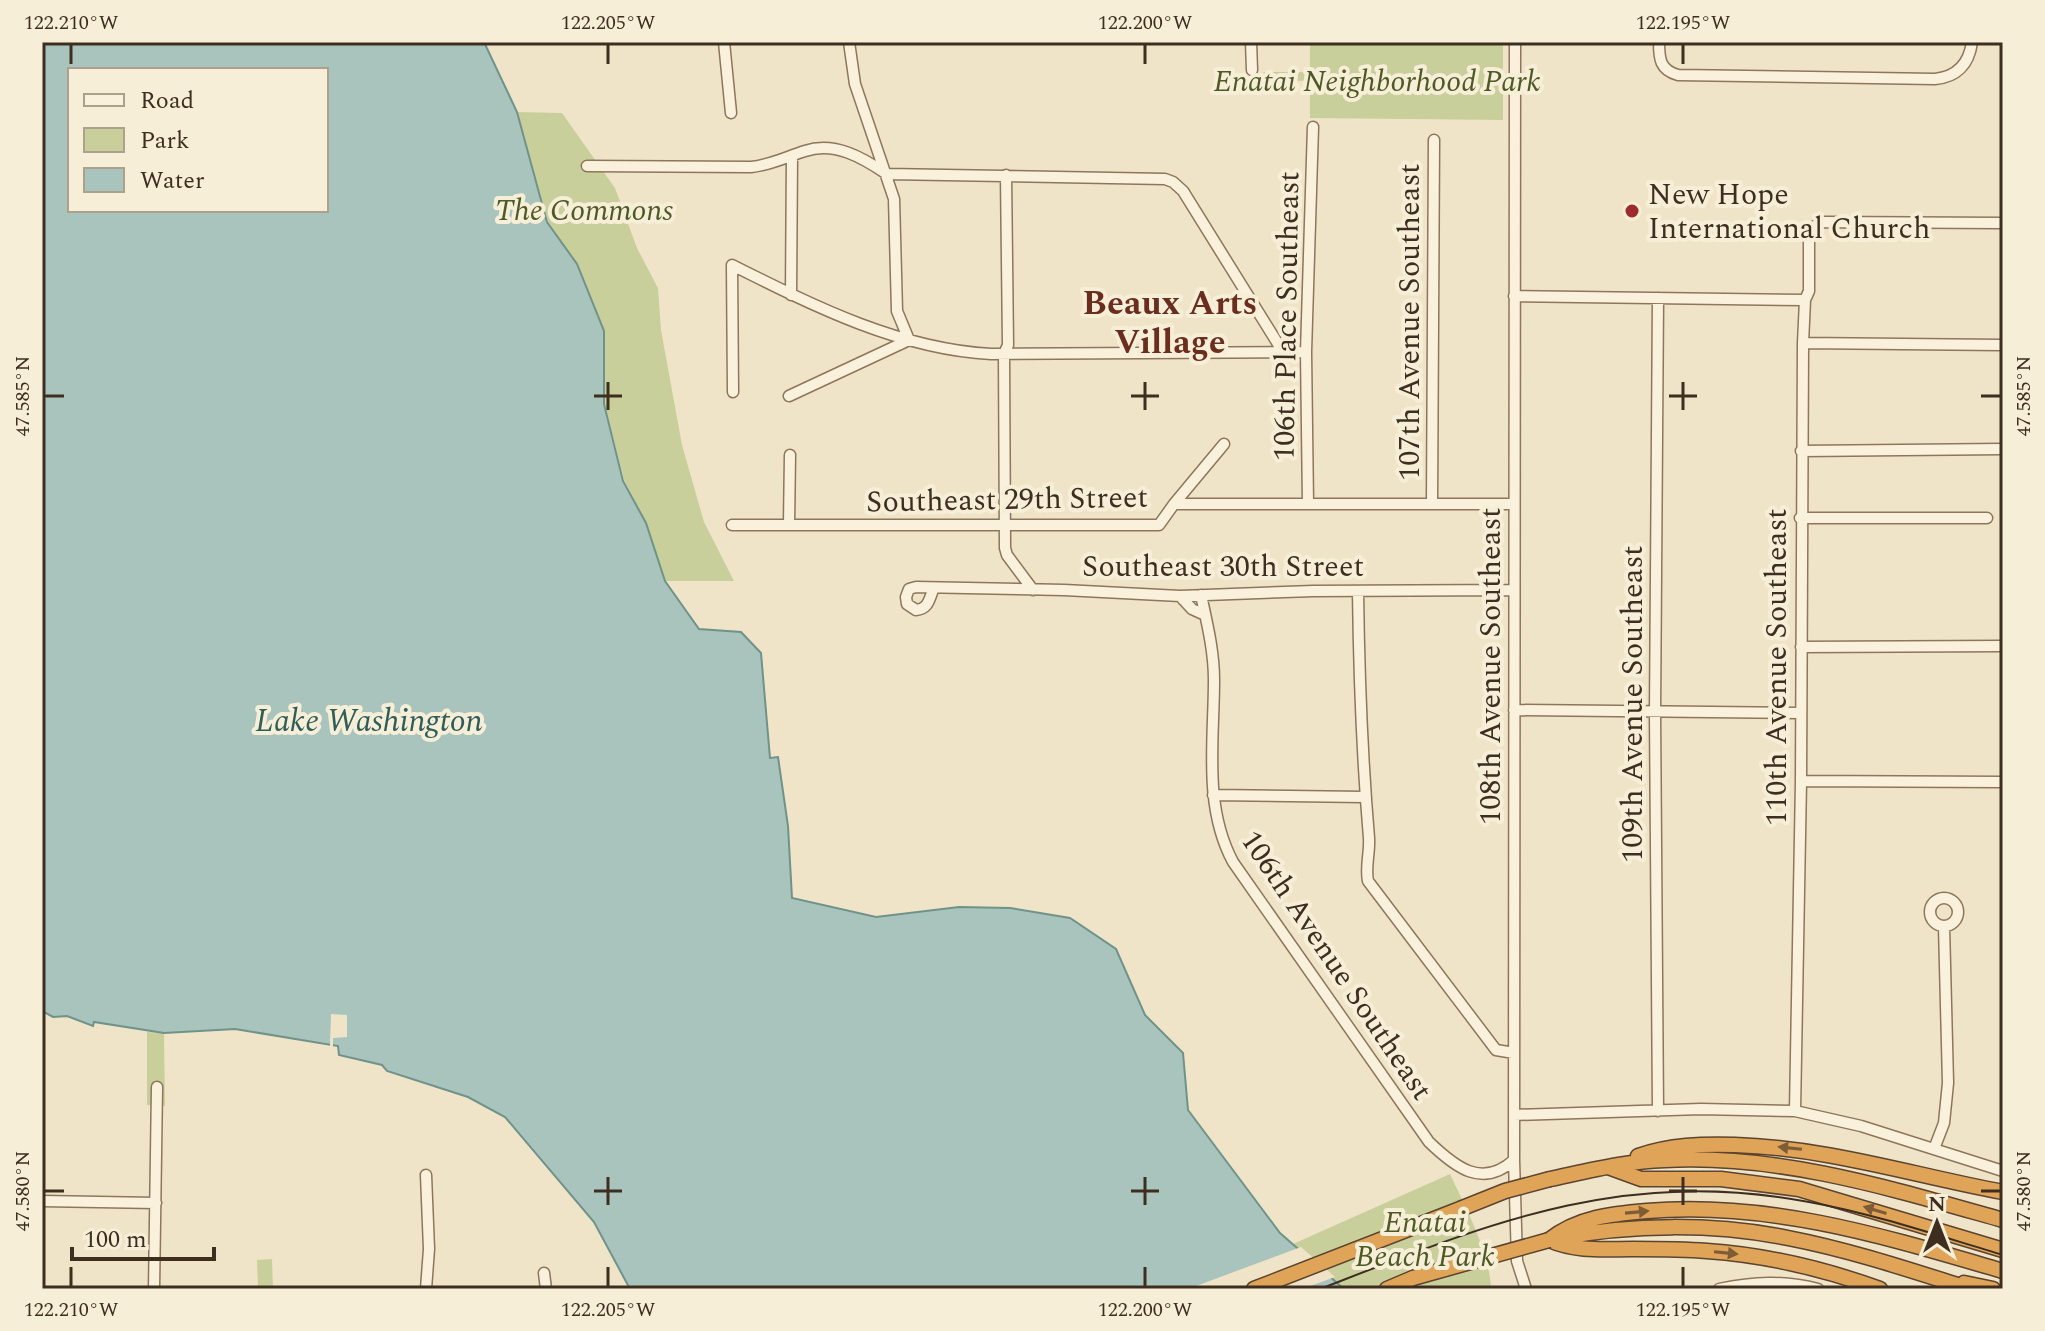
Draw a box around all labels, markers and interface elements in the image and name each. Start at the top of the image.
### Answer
text: 122.210°W [24,8,119,38]
text: 122.205°W [561,8,656,38]
text: 122.200°W [1098,8,1193,38]
text: 122.195°W [1636,8,1731,38]
park label: Enatai Neighborhood Park [1213,59,1541,105]
legend [68,68,328,212]
text: Road [140,83,194,119]
text: Park [140,123,190,159]
text: Water [140,163,204,199]
street label: 107th Avenue Southeast [1387,163,1433,481]
street label: 106th Place Southeast [1261,171,1313,461]
place label: New Hope International Church [1648,172,1930,252]
park label: The Commons [495,188,673,234]
marker: New Hope International Church [1623,202,1641,220]
district label: Beaux Arts Village [1083,278,1257,369]
text: 47.585°N [8,356,38,436]
text: 47.585°N [2009,356,2039,436]
street label: Southeast 29th Street [866,475,1148,525]
street label: 108th Avenue Southeast [1468,507,1514,825]
street label: 110th Avenue Southeast [1754,508,1800,826]
street label: Southeast 30th Street [1082,544,1364,590]
street label: 109th Avenue Southeast [1610,545,1656,863]
water label: Lake Washington [255,697,483,746]
street label: 106th Avenue Southeast [1228,821,1444,1110]
one-way arrow [1777,1142,1802,1155]
text: 47.580°N [8,1151,38,1231]
text: 47.580°N [2009,1151,2039,1231]
north arrow [1897,1183,1977,1263]
text: N [1928,1188,1946,1221]
park label: Enatai Beach Park [1355,1200,1495,1280]
one-way arrow [1863,1203,1887,1216]
one-way arrow [1625,1205,1650,1218]
scale bar [72,1211,214,1261]
text: 100 m [84,1222,147,1258]
one-way arrow [1714,1246,1739,1259]
text: 122.210°W [24,1295,119,1325]
text: 122.205°W [561,1295,656,1325]
text: 122.200°W [1098,1295,1193,1325]
text: 122.195°W [1636,1295,1731,1325]

